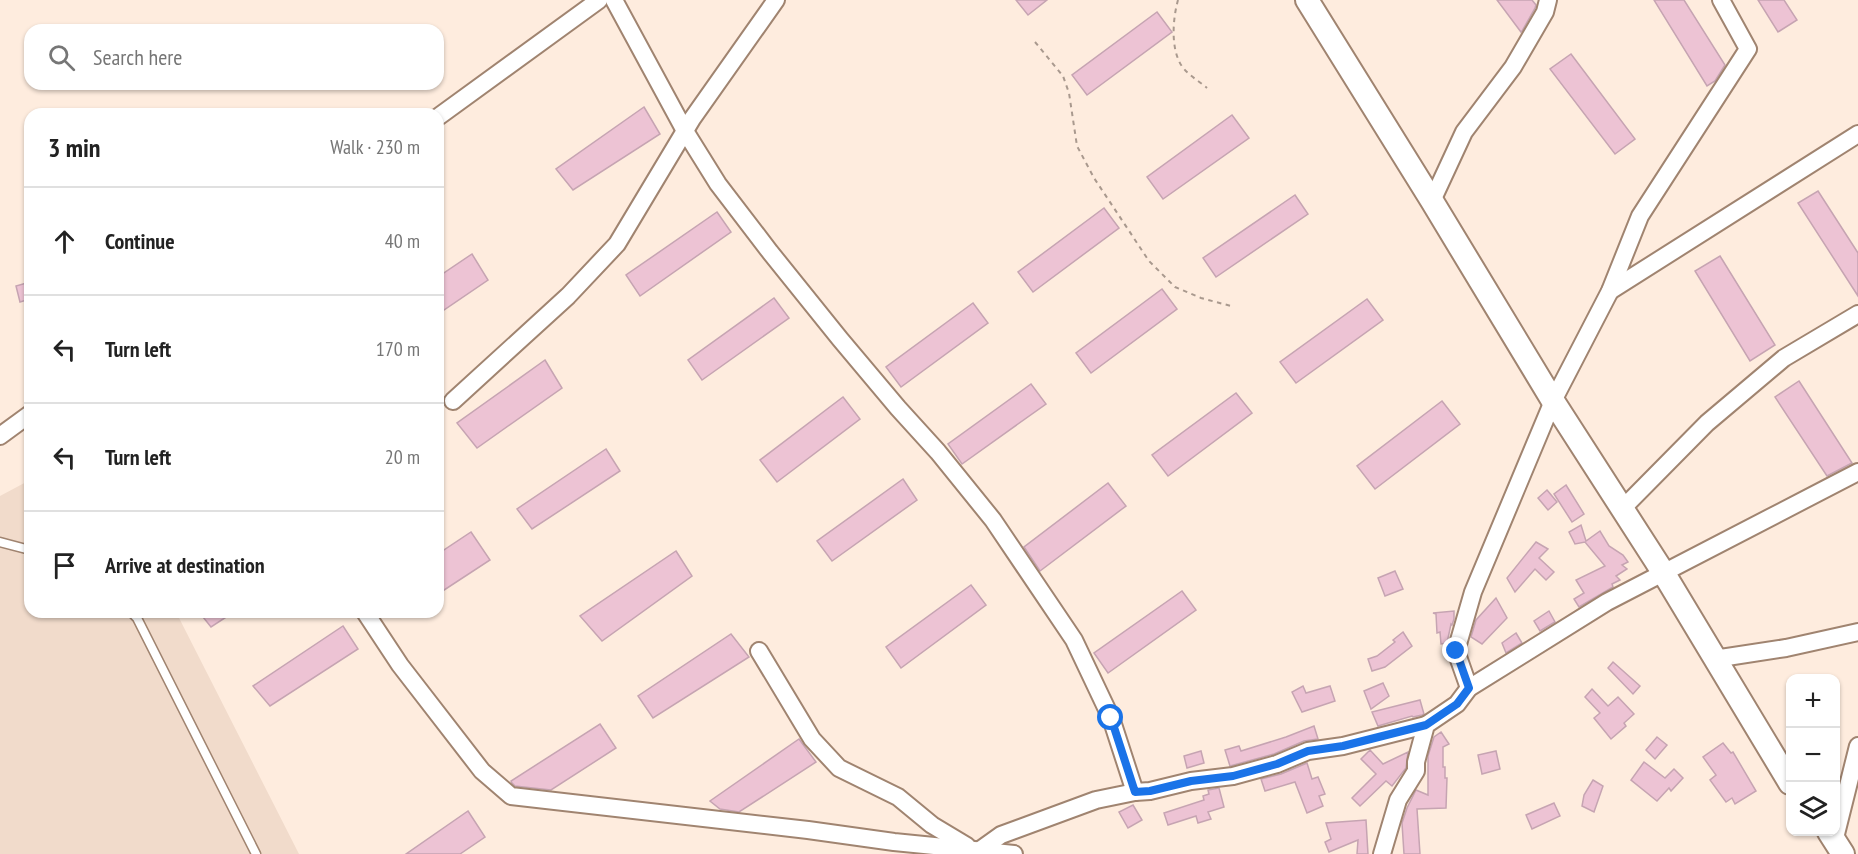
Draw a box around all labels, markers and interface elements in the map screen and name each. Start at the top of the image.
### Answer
search box [24,24,444,90]
icon: search [45,41,78,74]
text: Search here [93,43,182,71]
text: 3 min [48,131,101,164]
text: Walk · 230 m [330,134,420,160]
icon: ahead [48,225,81,258]
text: Continue [105,227,175,255]
text: 40 m [385,228,420,254]
icon: left [48,333,81,366]
text: Turn left [105,335,171,363]
text: 170 m [376,336,420,362]
icon: left [48,441,81,474]
text: Turn left [105,443,171,471]
text: 20 m [385,444,420,470]
icon: arrive [48,549,81,582]
text: Arrive at destination [105,551,265,579]
route end [1442,637,1468,663]
map controls [1786,674,1840,836]
button: + [1786,674,1840,728]
route start [1097,704,1123,730]
button: − [1786,728,1840,782]
button: layers [1786,782,1840,836]

